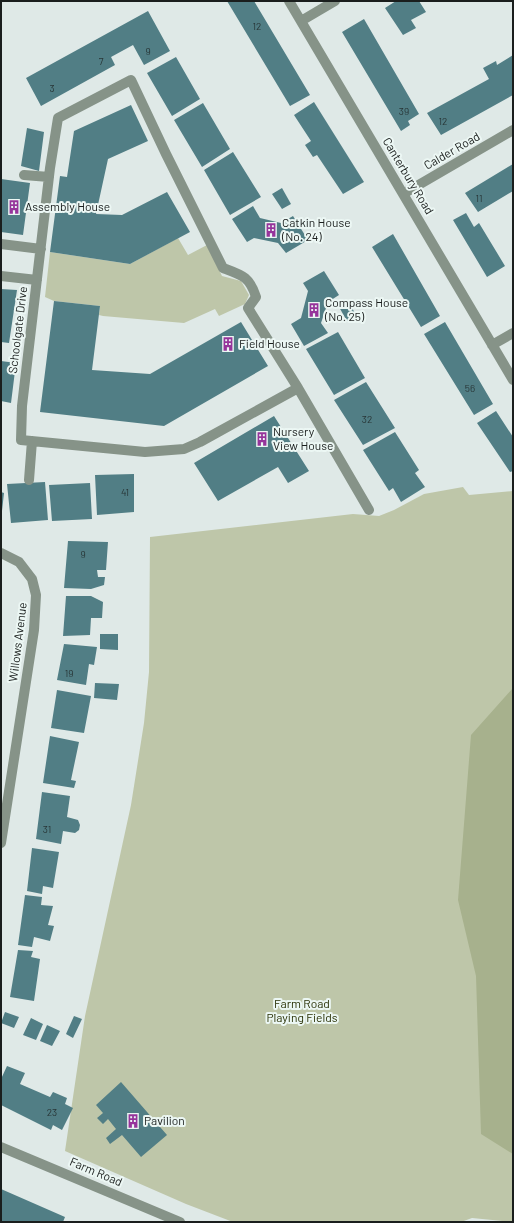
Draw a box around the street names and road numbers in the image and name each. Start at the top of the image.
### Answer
street label: Calder Road [421,128,482,172]
street label: Canterbury Road [380,135,437,216]
street label: Schoolgate Drive [5,286,29,374]
street label: Willows Avenue [5,601,29,682]
street label: Farm Road [68,1154,125,1188]

